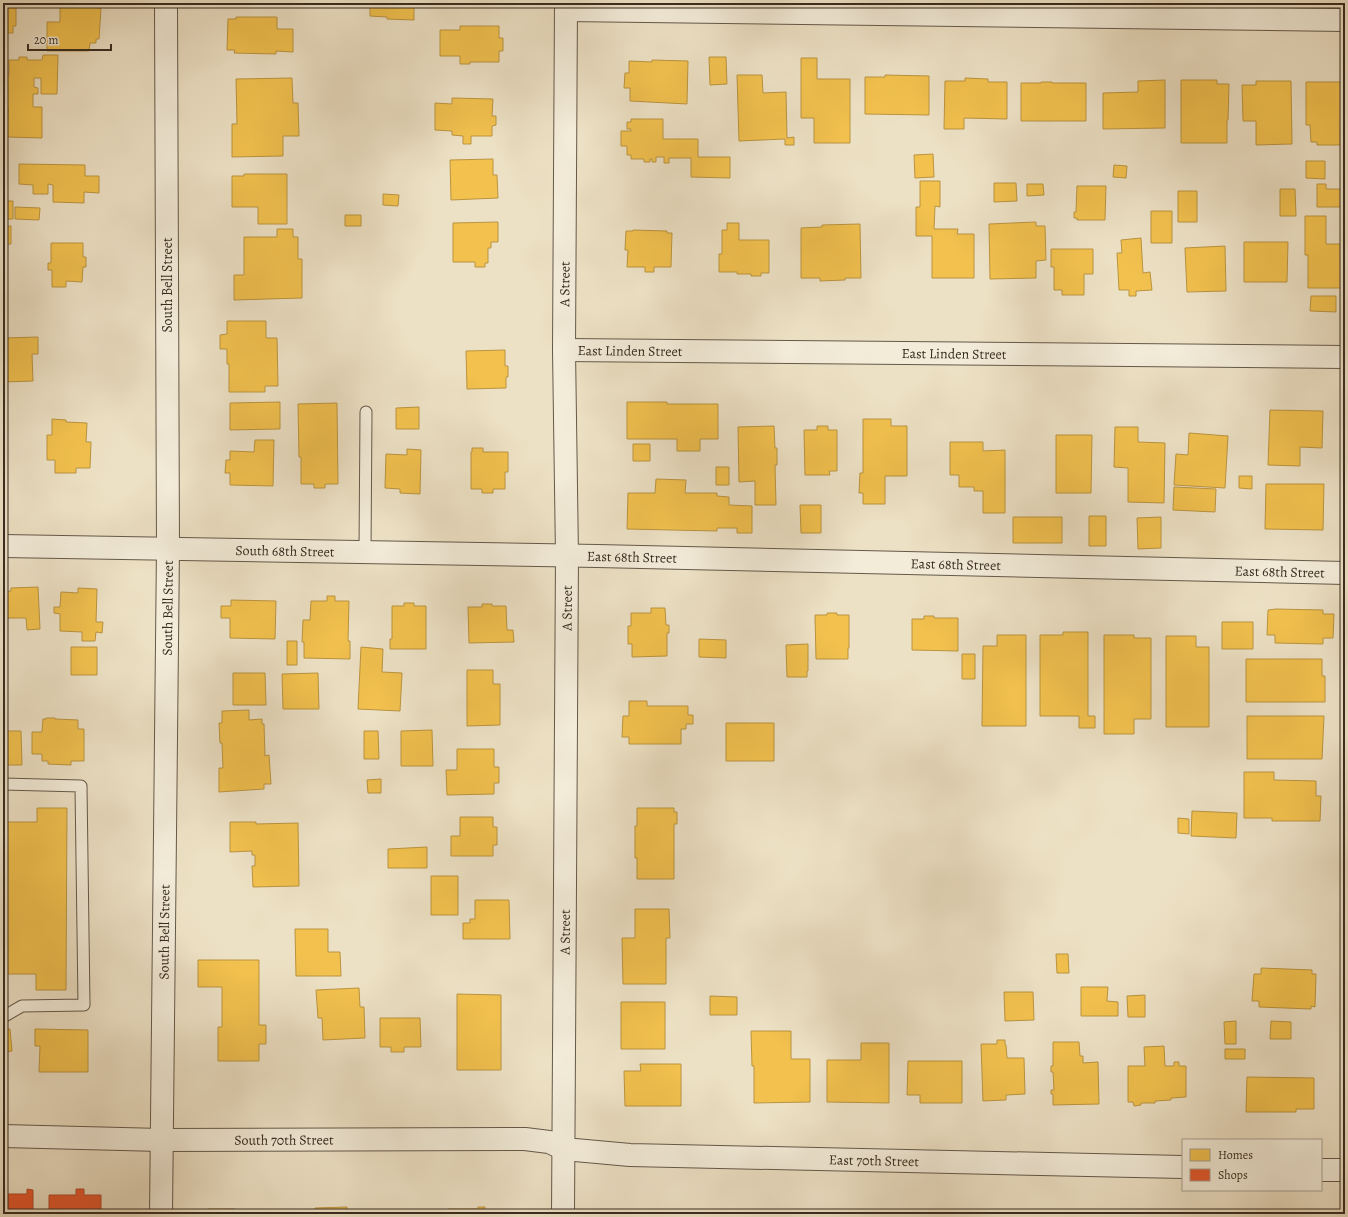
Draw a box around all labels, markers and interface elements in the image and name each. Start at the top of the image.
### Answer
scale bar [28,26,111,52]
text: 20 m [34,32,58,48]
street label: South Bell Street [158,237,177,333]
street label: A Street [555,261,575,308]
street label: East Linden Street [577,341,683,361]
street label: East Linden Street [901,344,1007,364]
street label: South 68th Street [235,541,335,562]
street label: East 68th Street [587,547,678,568]
street label: East 68th Street [911,554,1001,575]
street label: South Bell Street [158,560,178,656]
street label: East 68th Street [1234,561,1325,583]
street label: A Street [558,585,577,632]
street label: South Bell Street [154,884,174,980]
street label: A Street [556,909,575,956]
street label: South 70th Street [234,1131,334,1150]
legend [1182,1139,1322,1191]
text: Homes [1218,1147,1253,1163]
street label: East 70th Street [829,1150,920,1171]
text: Shops [1218,1167,1248,1183]

